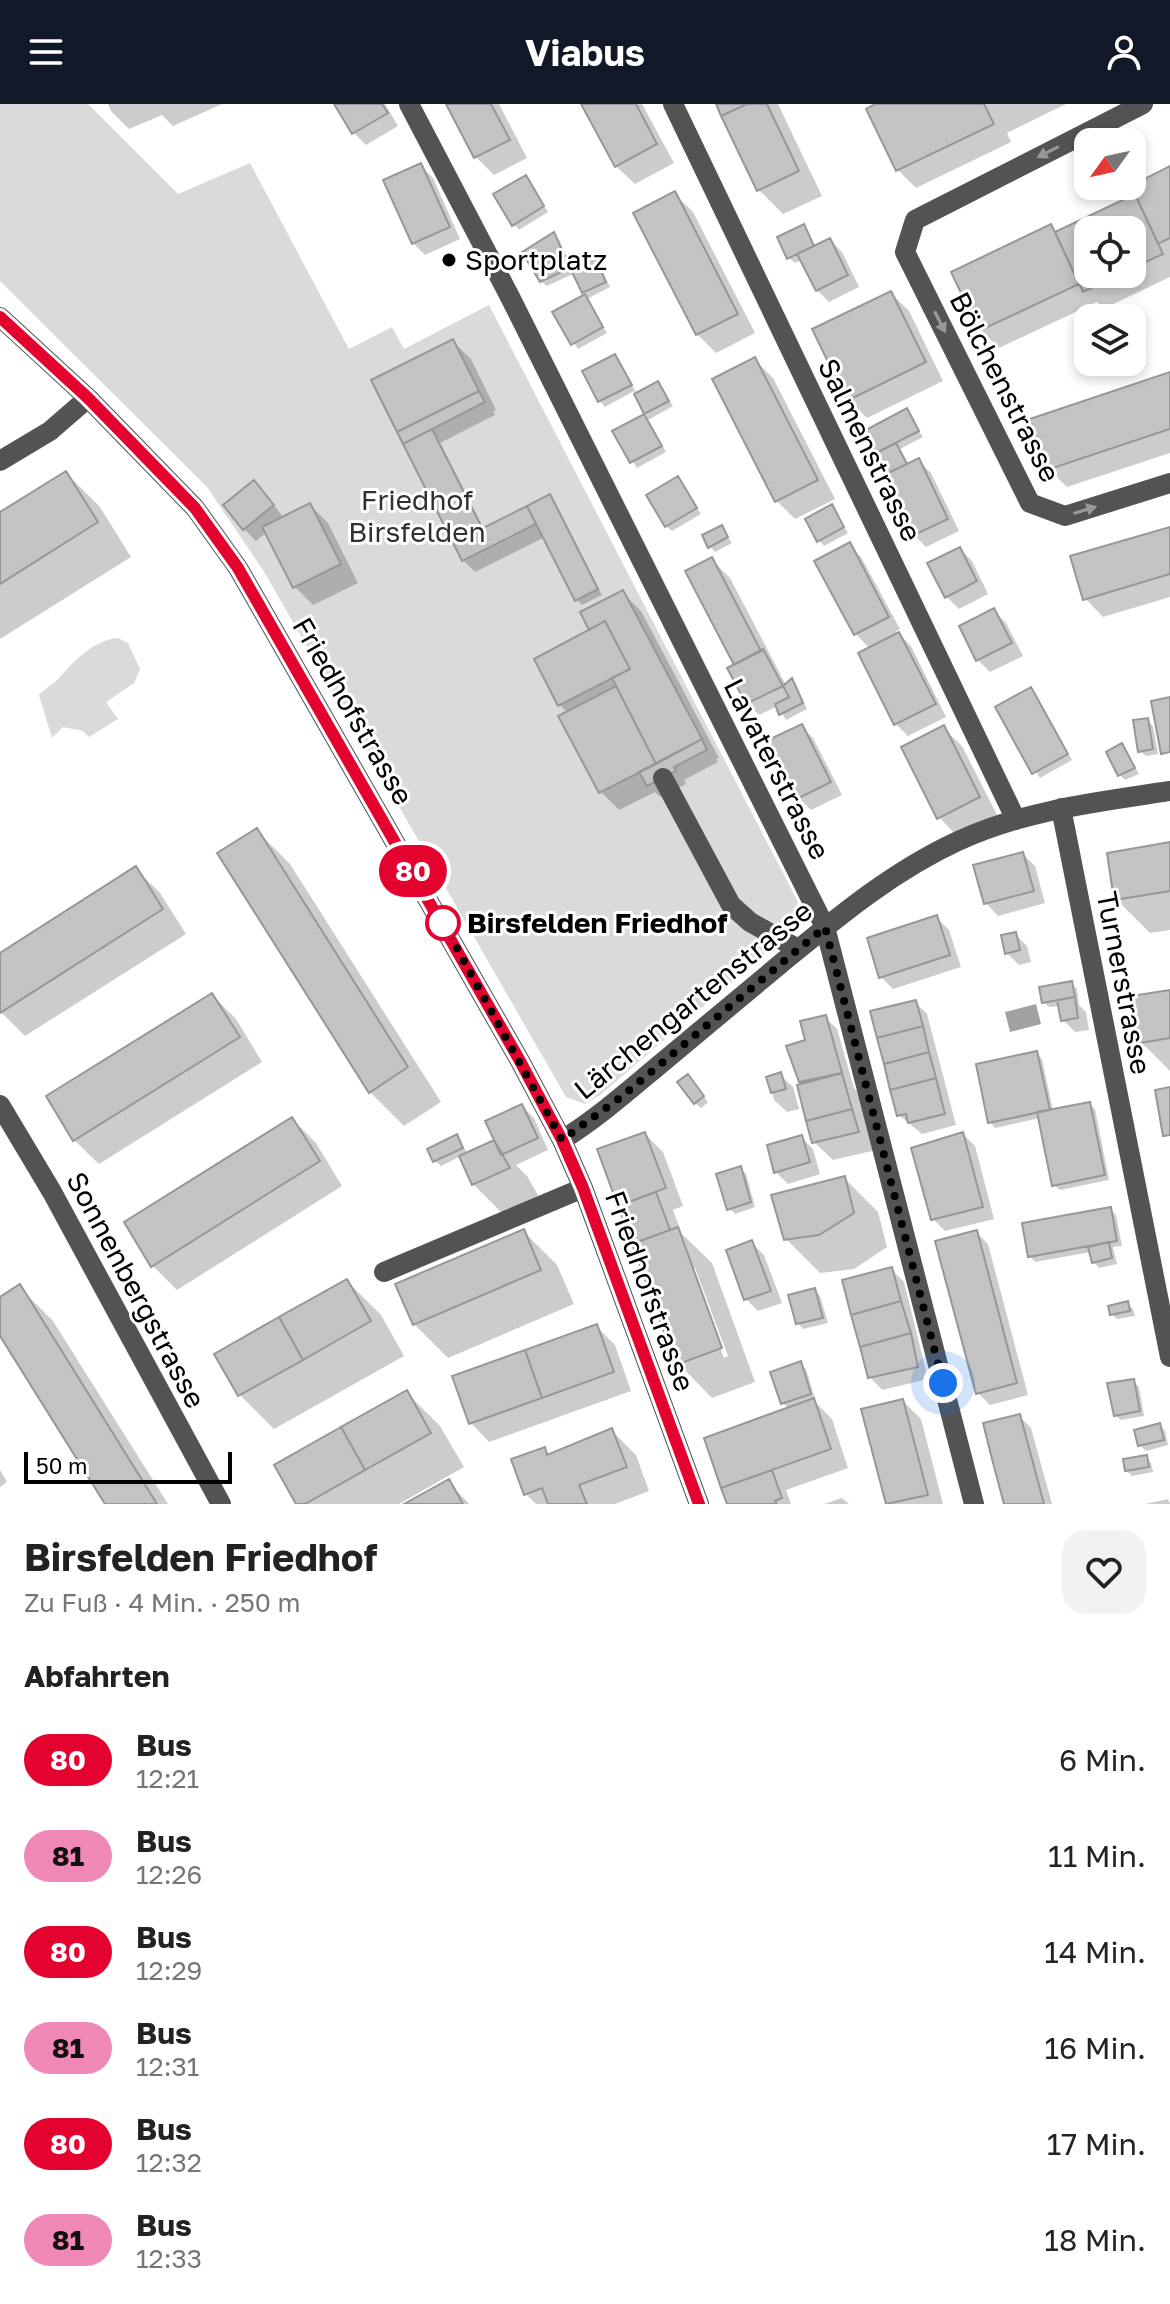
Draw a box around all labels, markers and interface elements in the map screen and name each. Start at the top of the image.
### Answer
icon: menu [24,30,68,74]
icon: person [1102,30,1146,74]
text: Viabus [525,31,645,74]
north arrow [1074,128,1146,200]
map controls [1074,128,1146,376]
one-way arrow [1037,145,1060,159]
button: locate [1074,216,1146,288]
place label: Sportplatz [465,243,607,276]
marker: Sportplatz [440,251,458,269]
street label: Bölchenstrasse [943,286,1068,487]
button: layers [1074,304,1146,376]
one-way arrow [933,311,947,334]
street label: Salmenstrasse [812,353,929,547]
park label: Friedhof Birsfelden [348,483,486,548]
one-way arrow [1073,503,1097,515]
street label: Friedhofstrasse [286,611,420,810]
street label: Lavaterstrasse [718,673,837,865]
line badge: 80 [377,845,449,897]
text: 80 [395,854,431,887]
street label: Turnerstrasse [1091,889,1158,1077]
street label: Lärchengartenstrasse [567,894,818,1106]
marker: Birsfelden Friedhof [426,906,460,940]
place label: Birsfelden Friedhof [467,906,728,939]
street label: Sonnenbergstrasse [60,1166,213,1413]
street label: Friedhofstrasse [599,1186,702,1396]
your location [923,1363,963,1403]
scale bar [24,1448,232,1484]
text: 50 m [36,1452,87,1479]
button: heart [1062,1530,1146,1614]
text: Birsfelden Friedhof [24,1534,377,1579]
text: Zu Fuß · 4 Min. · 250 m [24,1587,300,1618]
text: Abfahrten [24,1658,170,1694]
text: Bus [136,1727,192,1763]
text: 6 Min. [1059,1742,1146,1778]
text: 80 [50,1743,86,1776]
text: 12:21 [136,1763,199,1794]
text: Bus [136,1823,192,1859]
text: 11 Min. [1048,1838,1146,1874]
text: 81 [52,1839,84,1872]
text: 12:26 [136,1859,202,1890]
text: Bus [136,1919,192,1955]
text: 14 Min. [1044,1934,1146,1970]
text: 80 [50,1935,86,1968]
text: 12:29 [136,1955,202,1986]
text: Bus [136,2015,192,2051]
text: 16 Min. [1045,2030,1146,2066]
text: 81 [52,2031,84,2064]
text: 12:31 [136,2051,199,2082]
text: Bus [136,2111,192,2147]
text: 17 Min. [1047,2126,1146,2162]
text: 80 [50,2127,86,2160]
text: 12:32 [136,2147,202,2178]
text: Bus [136,2207,192,2243]
text: 18 Min. [1044,2222,1146,2258]
text: 81 [52,2223,84,2256]
text: 12:33 [136,2243,202,2274]

